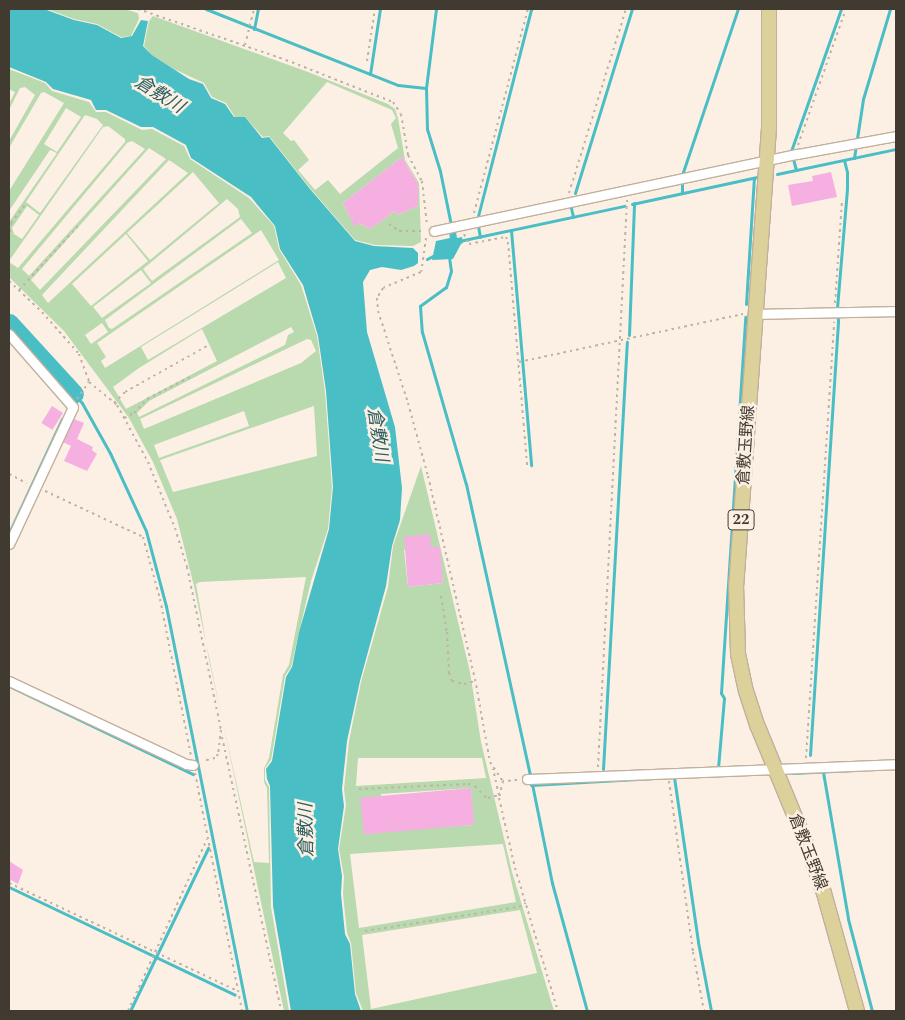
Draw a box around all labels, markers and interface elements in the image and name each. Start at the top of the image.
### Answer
water label: 倉敷川 [130,72,188,118]
street label: 倉敷玉野線 [734,404,758,486]
water label: 倉敷川 [362,407,392,463]
road number: 22 [727,508,755,532]
water label: 倉敷川 [296,803,318,857]
street label: 倉敷玉野線 [785,811,831,893]

